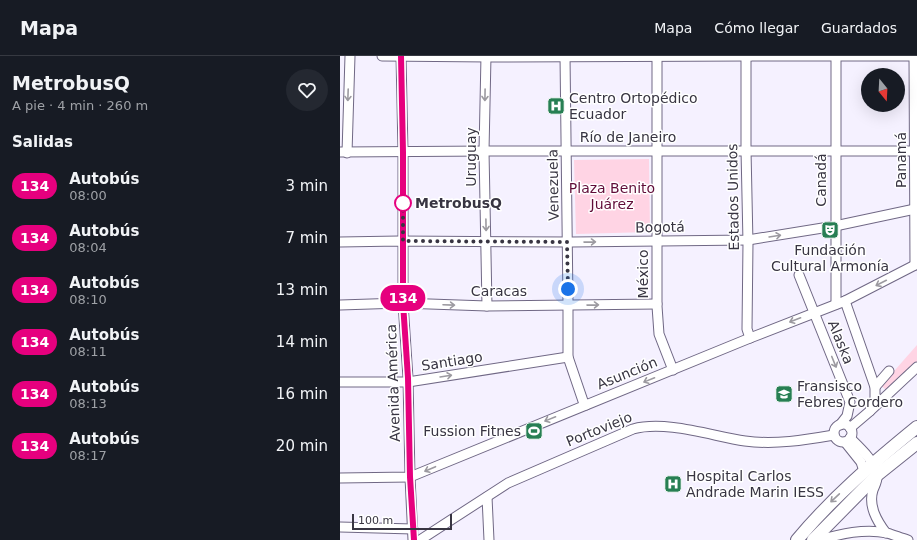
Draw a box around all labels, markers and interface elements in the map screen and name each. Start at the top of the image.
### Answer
text: Mapa [20,17,78,39]
text: Mapa [654,20,692,36]
text: Cómo llegar [714,20,799,36]
text: Guardados [821,20,897,36]
north arrow [861,68,905,112]
map controls [861,68,905,112]
button: heart [286,69,328,111]
text: MetrobusQ [12,72,130,94]
one-way arrow [345,88,352,101]
one-way arrow [481,88,489,101]
place label: Centro Ortopédico Ecuador [569,90,698,122]
hospital icon: Centro Ortopédico Ecuador [546,96,566,116]
text: A pie · 4 min · 260 m [12,98,148,113]
street label: Uruguay [463,127,479,187]
street label: Río de Janeiro [580,129,676,145]
street label: Panamá [893,132,909,188]
text: Salidas [12,133,73,151]
street label: Estados Unidos [724,143,742,251]
street label: Venezuela [544,149,562,221]
street label: Canadá [813,153,829,207]
text: Autobús [69,170,139,188]
text: 3 min [285,177,328,195]
text: 134 [20,178,49,194]
park label: Plaza Benito Juárez [569,180,655,212]
text: 08:00 [69,188,107,203]
marker: MetrobusQ [394,194,412,212]
place label: MetrobusQ [415,195,502,211]
one-way arrow [482,218,489,231]
street label: Bogotá [635,219,685,235]
theatre icon: Fundación Cultural Armonía [820,220,840,240]
text: Autobús [69,222,139,240]
text: 7 min [285,229,328,247]
text: 134 [20,230,49,246]
one-way arrow [769,231,782,239]
one-way arrow [583,238,596,246]
text: 08:04 [69,240,107,255]
place label: Fundación Cultural Armonía [771,242,889,274]
street label: México [635,250,651,298]
text: Autobús [69,274,139,292]
your location [558,279,578,299]
one-way arrow [875,279,887,287]
text: 13 min [276,281,328,299]
text: 134 [20,282,49,298]
street label: Caracas [471,283,527,299]
line badge: 134 [380,285,426,311]
text: 134 [388,290,418,306]
text: 08:10 [69,292,107,307]
one-way arrow [442,301,455,309]
one-way arrow [586,301,599,309]
one-way arrow [790,317,802,325]
street label: Alaska [825,318,857,366]
street label: Avenida América [383,324,403,442]
text: Autobús [69,326,139,344]
text: 14 min [276,333,328,351]
text: 134 [20,334,49,350]
text: 08:11 [69,344,107,359]
street label: Santiago [420,348,484,374]
street label: Asunción [594,354,660,392]
one-way arrow [831,355,838,367]
one-way arrow [439,372,452,380]
one-way arrow [644,376,656,384]
text: Autobús [69,378,139,396]
place label: Fransisco Febres Cordero [797,378,903,410]
school or university icon: Fransisco Febres Cordero [774,384,794,404]
text: 16 min [276,385,328,403]
text: 134 [20,386,49,402]
text: 08:13 [69,396,107,411]
street label: Portoviejo [564,409,634,449]
one-way arrow [545,416,557,424]
sports icon: Fussion Fitnes [524,421,544,441]
place label: Fussion Fitnes [423,423,521,439]
text: Autobús [69,430,139,448]
text: 20 min [276,437,328,455]
text: 134 [20,438,49,454]
text: 08:17 [69,448,107,463]
one-way arrow [425,466,437,473]
place label: Hospital Carlos Andrade Marin IESS [686,468,824,500]
hospital icon: Hospital Carlos Andrade Marin IESS [663,474,683,494]
one-way arrow [830,493,840,503]
scale bar [352,512,452,531]
text: 100 m [358,514,393,527]

